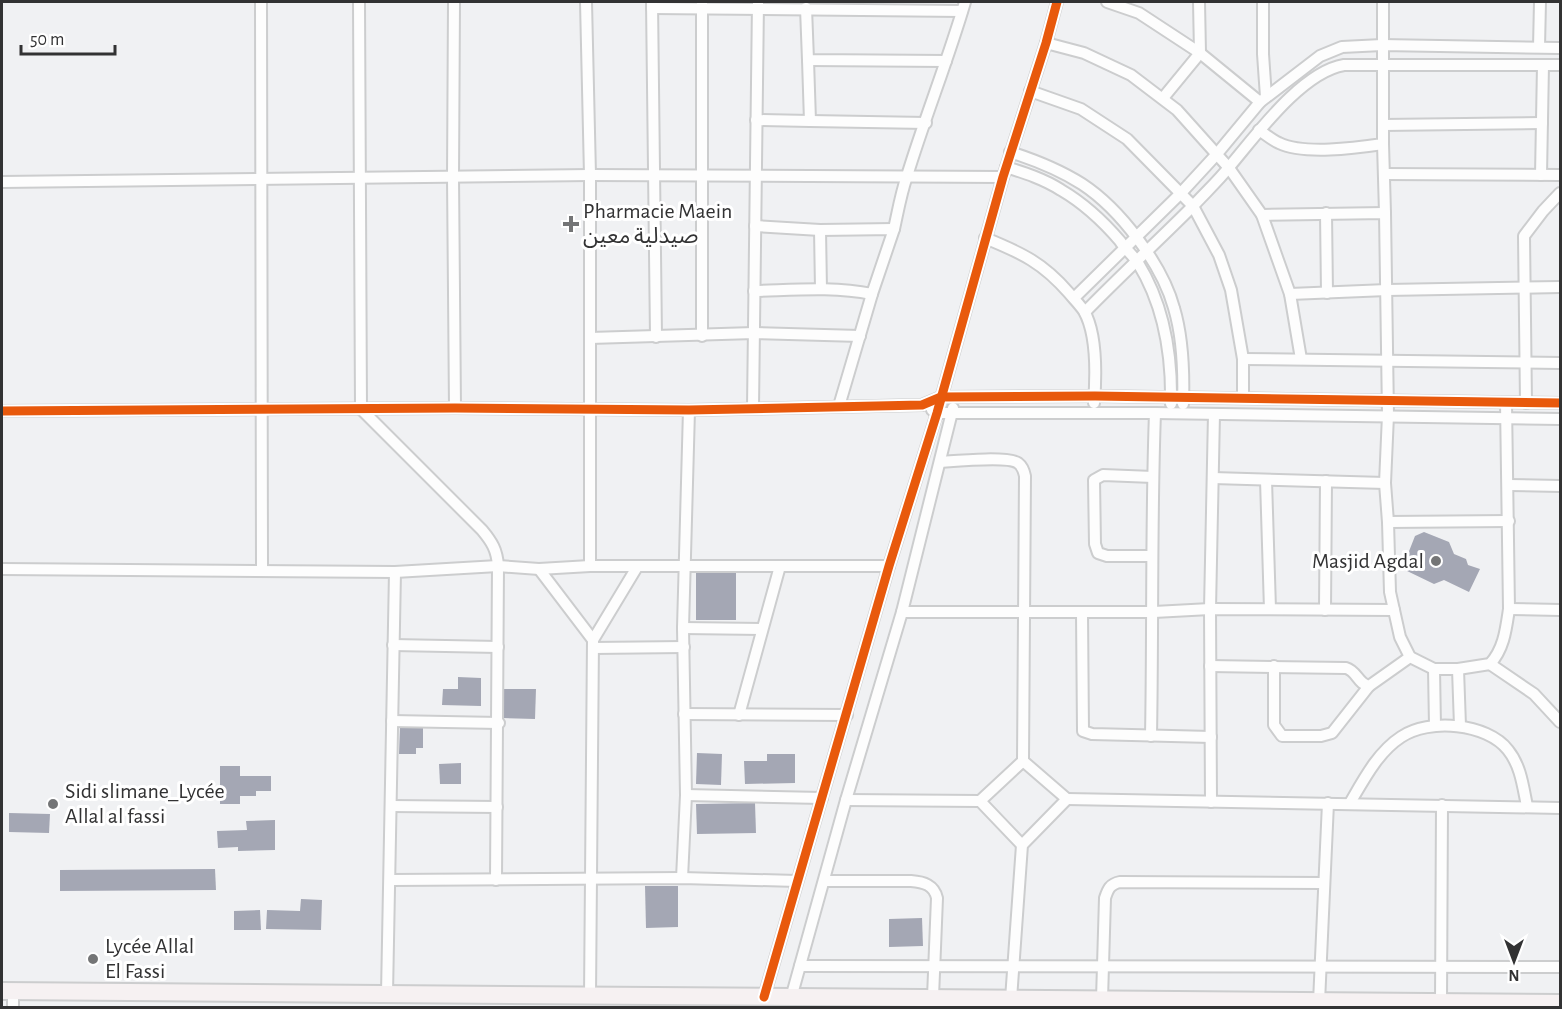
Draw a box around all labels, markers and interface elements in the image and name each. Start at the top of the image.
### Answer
scale bar [21,18,116,56]
text: 50 m [30,31,64,49]
place label: Pharmacie Maein صيدلية معين [583,200,732,248]
marker: Pharmacie Maein صيدلية معين [564,217,578,231]
place label: Masjid Agdal [1312,550,1424,572]
marker: Masjid Agdal [1429,554,1443,568]
place label: Sidi slimane_Lycée Allal al fassi [65,780,225,827]
marker: Sidi slimane_Lycée Allal al fassi [46,797,60,811]
north arrow [1484,931,1544,991]
place label: Lycée Allal El Fassi [105,935,194,982]
marker: Lycée Allal El Fassi [86,952,100,966]
text: N [1508,967,1520,983]

